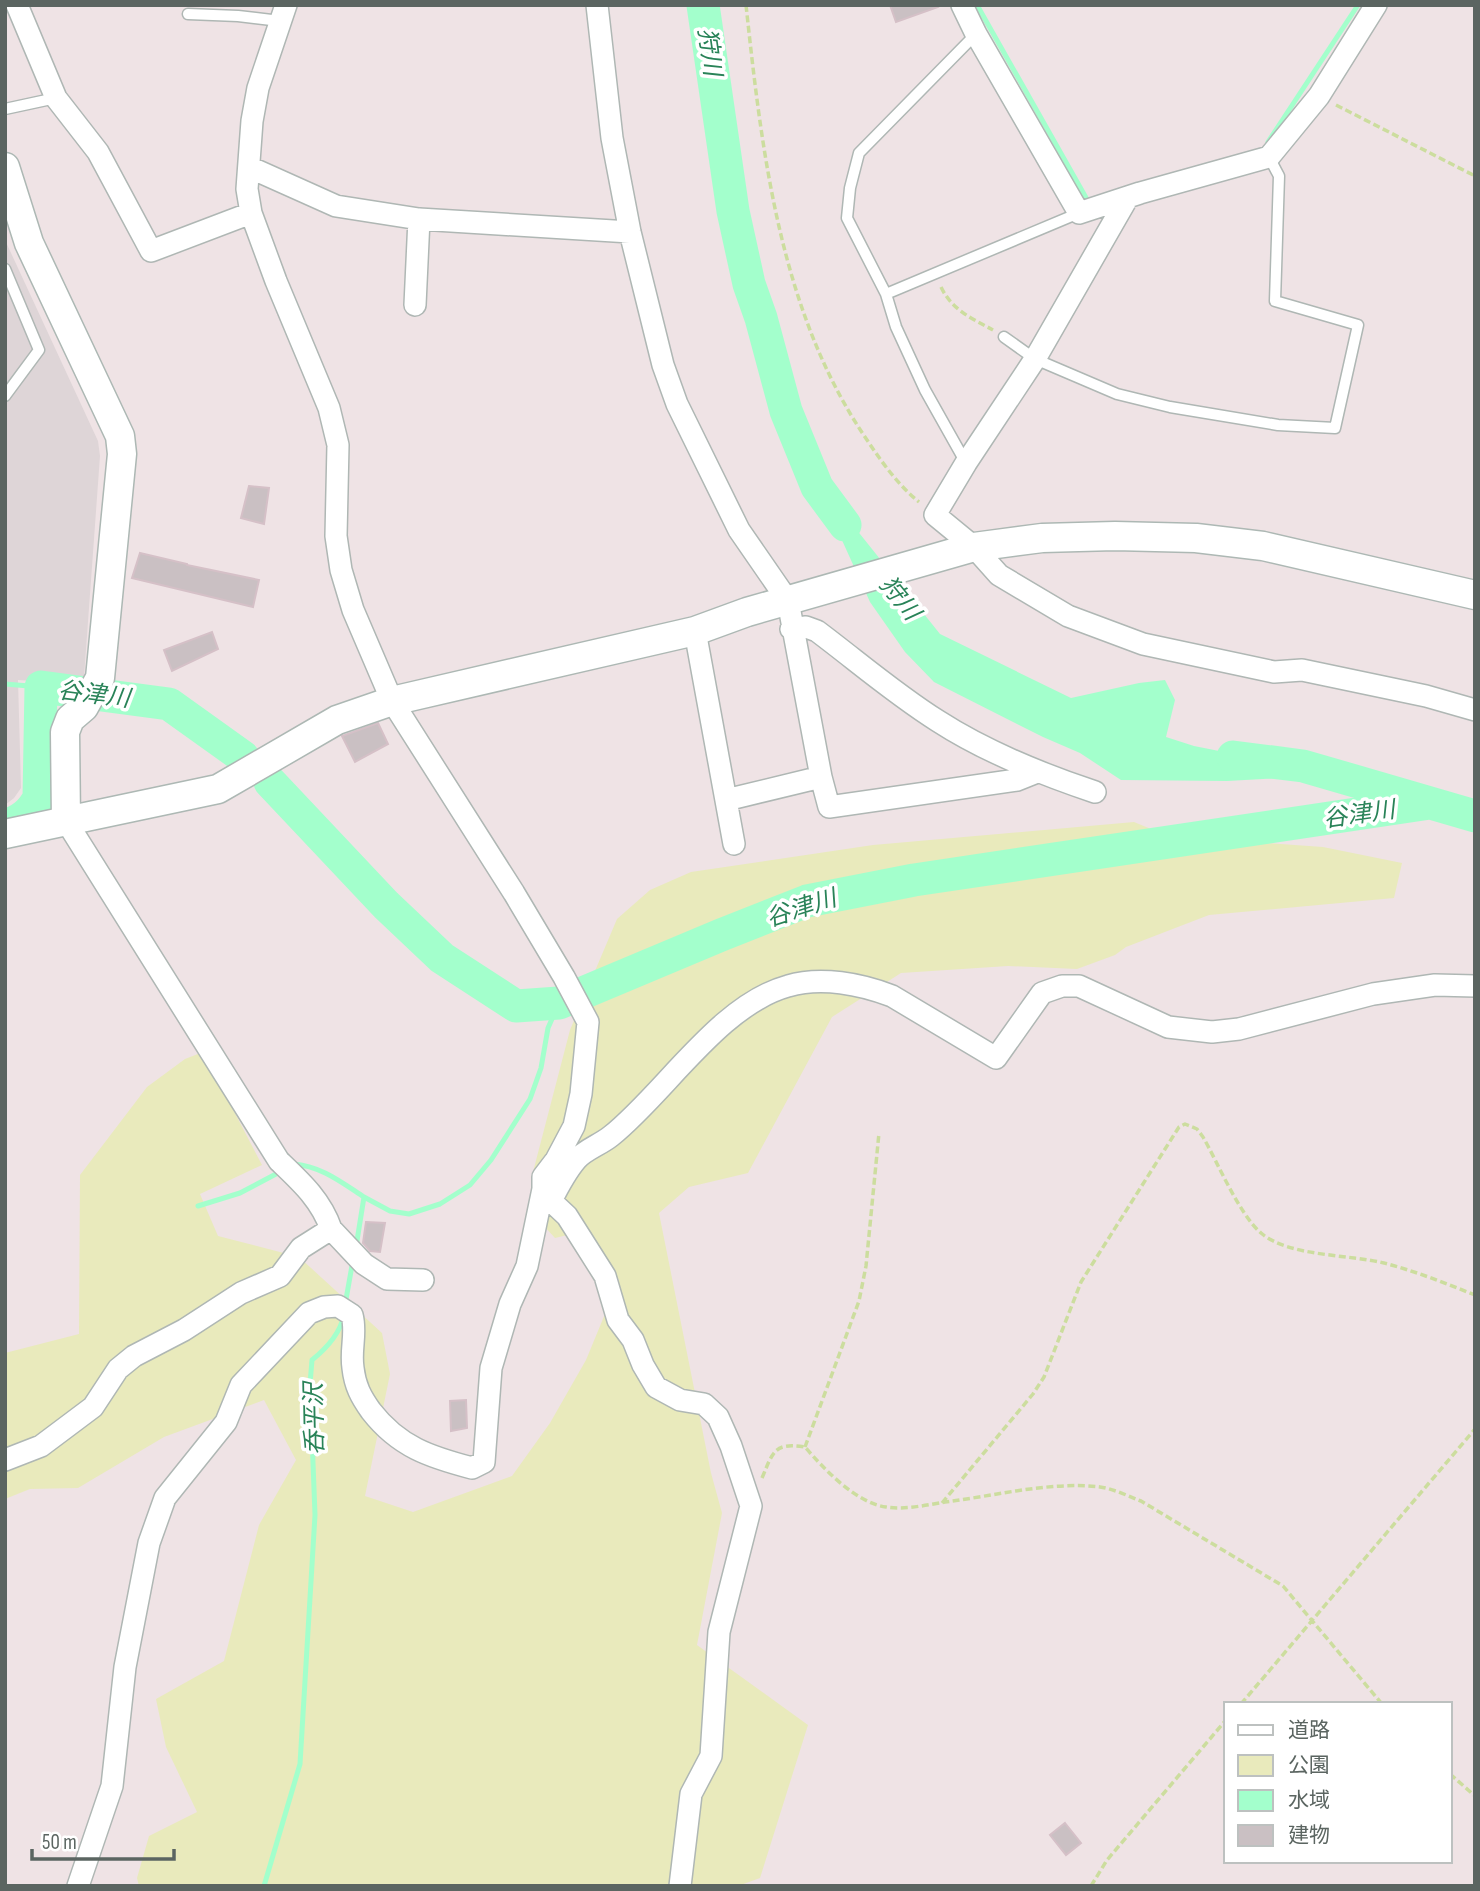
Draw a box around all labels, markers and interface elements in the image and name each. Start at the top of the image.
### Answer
water label: 狩川 [692,26,728,81]
water label: 狩川 [873,571,928,628]
water label: 谷津川 [56,676,134,714]
water label: 谷津川 [1321,795,1400,834]
water label: 谷津川 [762,883,843,933]
water label: 呑平沢 [299,1380,330,1455]
legend [1224,1702,1452,1863]
text: 道路 [1288,1718,1330,1743]
text: 公園 [1288,1753,1330,1778]
text: 水域 [1288,1788,1330,1813]
scale bar [32,1818,173,1862]
text: 建物 [1288,1823,1330,1848]
text: 50 m [42,1830,77,1855]

